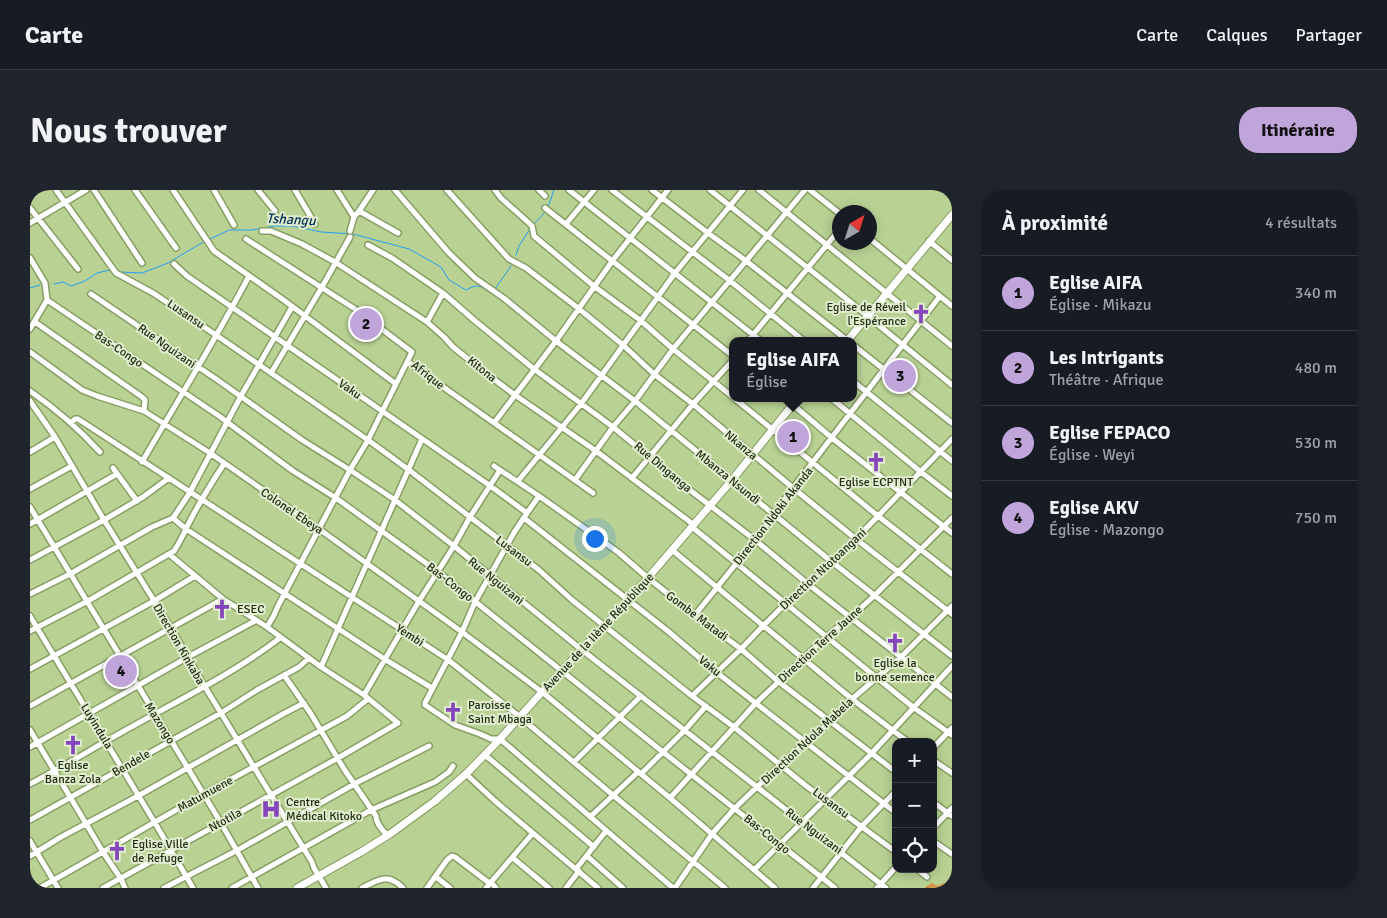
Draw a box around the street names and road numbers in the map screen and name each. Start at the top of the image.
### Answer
street label: Lusansu [164,296,207,332]
street label: Rue Nguizani [135,321,199,372]
street label: Bas-Congo [92,328,146,371]
street label: Kitona [464,353,499,386]
street label: Afrique [408,358,447,393]
street label: Vaku [335,376,364,403]
street label: Nkanza [721,427,760,463]
street label: Rue Dinganga [631,439,695,496]
street label: Mbanza Nsundi [692,447,763,508]
street label: Direction Ndoki Akanda [730,464,817,569]
street label: Colonel Ebeya [258,485,326,538]
street label: Direction Ntotoangani [777,525,870,614]
street label: Lusansu [492,533,535,570]
street label: Rue Nguizani [465,554,527,609]
street label: Bas-Congo [423,559,476,605]
street label: Avenue de la IIème République [539,570,657,695]
street label: Gombe Matadi [663,588,731,645]
street label: Direction Kinkaba [149,601,208,688]
street label: Direction Terre Jaune [775,603,866,686]
street label: Yembi [393,621,427,650]
street label: Vaku [695,653,724,680]
street label: Direction Ndola Mabela [758,695,857,788]
street label: Mazongo [141,700,178,747]
street label: Luyindula [77,701,116,752]
street label: Bendele [109,747,153,780]
street label: Matumuene [175,773,236,816]
street label: Lusansu [809,785,852,822]
street label: Ntotila [206,805,244,836]
street label: Rue Nguizani [782,805,845,858]
street label: Bas-Congo [740,811,793,858]

